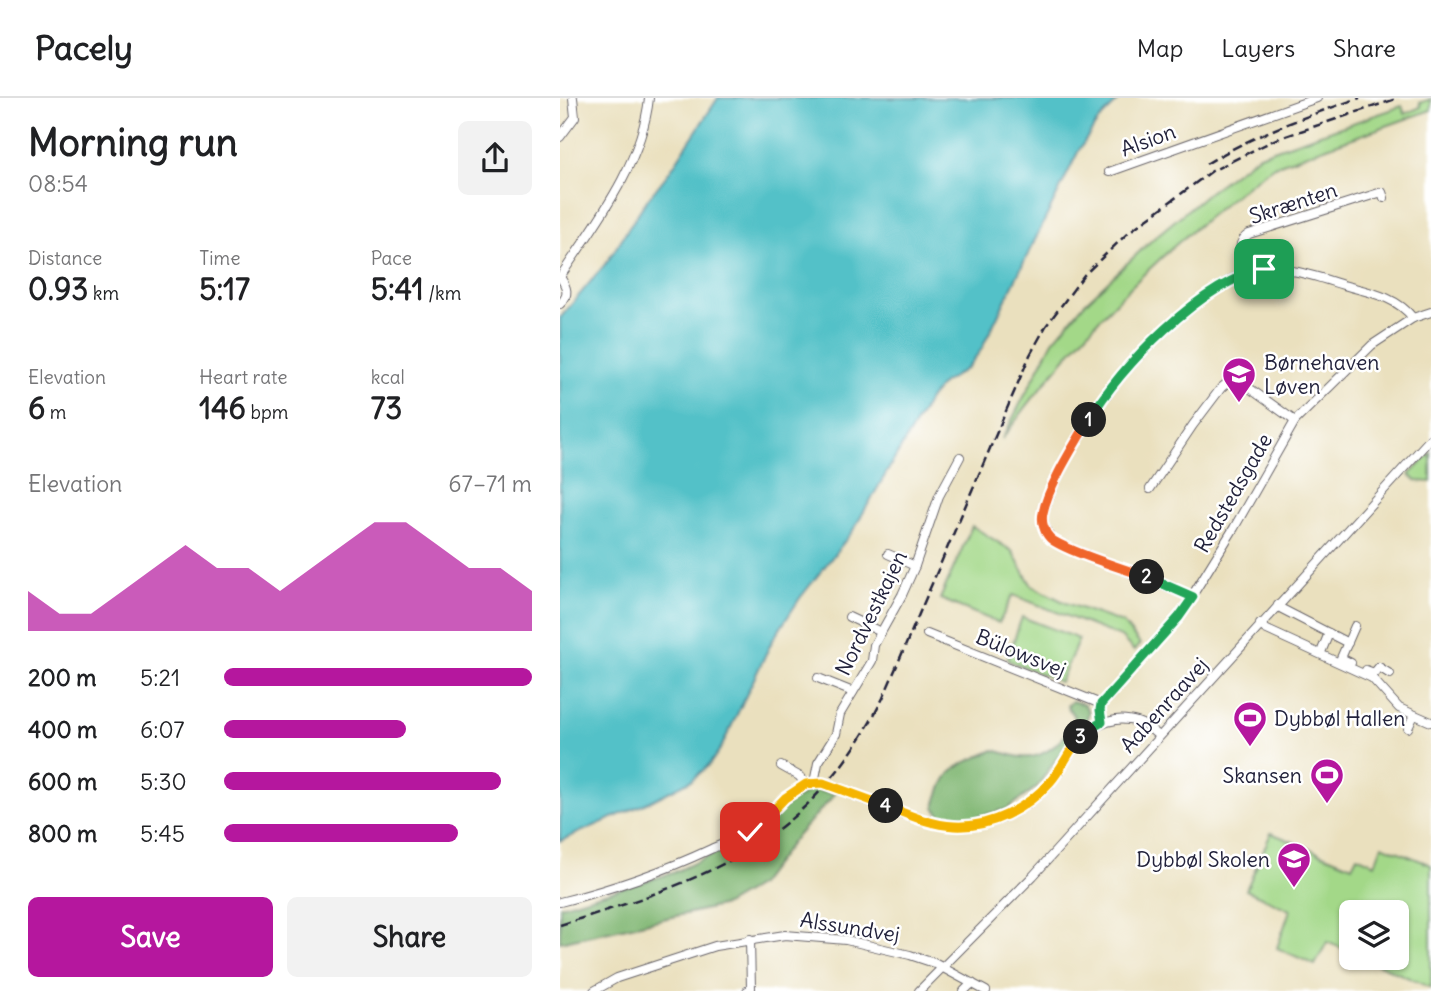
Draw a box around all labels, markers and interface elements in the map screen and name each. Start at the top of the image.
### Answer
text: Pacely [35,27,133,69]
text: Map [1137,33,1183,63]
text: Layers [1221,33,1295,63]
text: Share [1333,33,1396,63]
street label: Alsion [1117,118,1179,162]
text: Morning run [28,119,238,166]
button: share [458,121,532,195]
text: 08:54 [28,169,88,198]
street label: Skrænten [1246,176,1340,230]
pin [1234,239,1294,299]
text: Distance [28,246,102,270]
text: Time [199,246,240,270]
text: Pace [371,246,412,270]
icon: arrive [1245,250,1283,288]
text: 0.93 [28,270,88,308]
text: 5:17 [199,270,250,308]
text: 5:41 [371,270,424,308]
text: km [88,281,119,305]
text: /km [424,281,461,305]
place label: Børnehaven Løven [1264,349,1379,400]
school or university icon: Børnehaven Løven [1220,355,1258,404]
text: Elevation [28,365,106,389]
text: Heart rate [199,365,287,389]
text: kcal [371,365,405,389]
text: 6 [28,389,45,427]
text: 146 [199,389,246,427]
text: 73 [371,389,402,427]
text: m [45,400,67,424]
text: bpm [246,400,288,424]
pin: 1 [1072,402,1106,438]
text: 1 [1085,407,1092,431]
street label: Redstedsgade [1188,428,1278,558]
text: Elevation [28,469,122,498]
text: 67–71 m [448,469,532,498]
street label: Nordvestkajen [829,546,913,680]
pin: 2 [1130,560,1164,594]
text: 2 [1141,564,1152,588]
street label: Bülowsvej [972,623,1070,683]
street label: Aabenraavej [1114,652,1214,758]
text: 200 m [28,663,97,692]
text: 5:21 [140,663,180,692]
sports icon: Dybbøl Hallen [1231,699,1269,748]
place label: Dybbøl Hallen [1274,705,1405,732]
text: 400 m [28,715,97,744]
text: 6:07 [140,715,185,744]
pin: 3 [1064,720,1098,754]
text: 3 [1075,724,1086,748]
sports icon: Skansen [1308,756,1346,805]
place label: Skansen [1223,762,1302,789]
text: 600 m [28,767,97,796]
text: 5:30 [140,767,187,796]
pin: 4 [868,788,904,824]
text: 4 [880,793,891,817]
pin [720,802,780,862]
icon: check [731,813,769,851]
text: 800 m [28,819,97,848]
text: 5:45 [140,819,185,848]
school or university icon: Dybbøl Skolen [1275,840,1313,889]
place label: Dybbøl Skolen [1136,846,1270,873]
button: Save [28,897,273,977]
button: Share [287,897,532,977]
map controls [1339,900,1409,970]
button: layers [1339,900,1409,970]
street label: Alssundvej [798,906,902,948]

